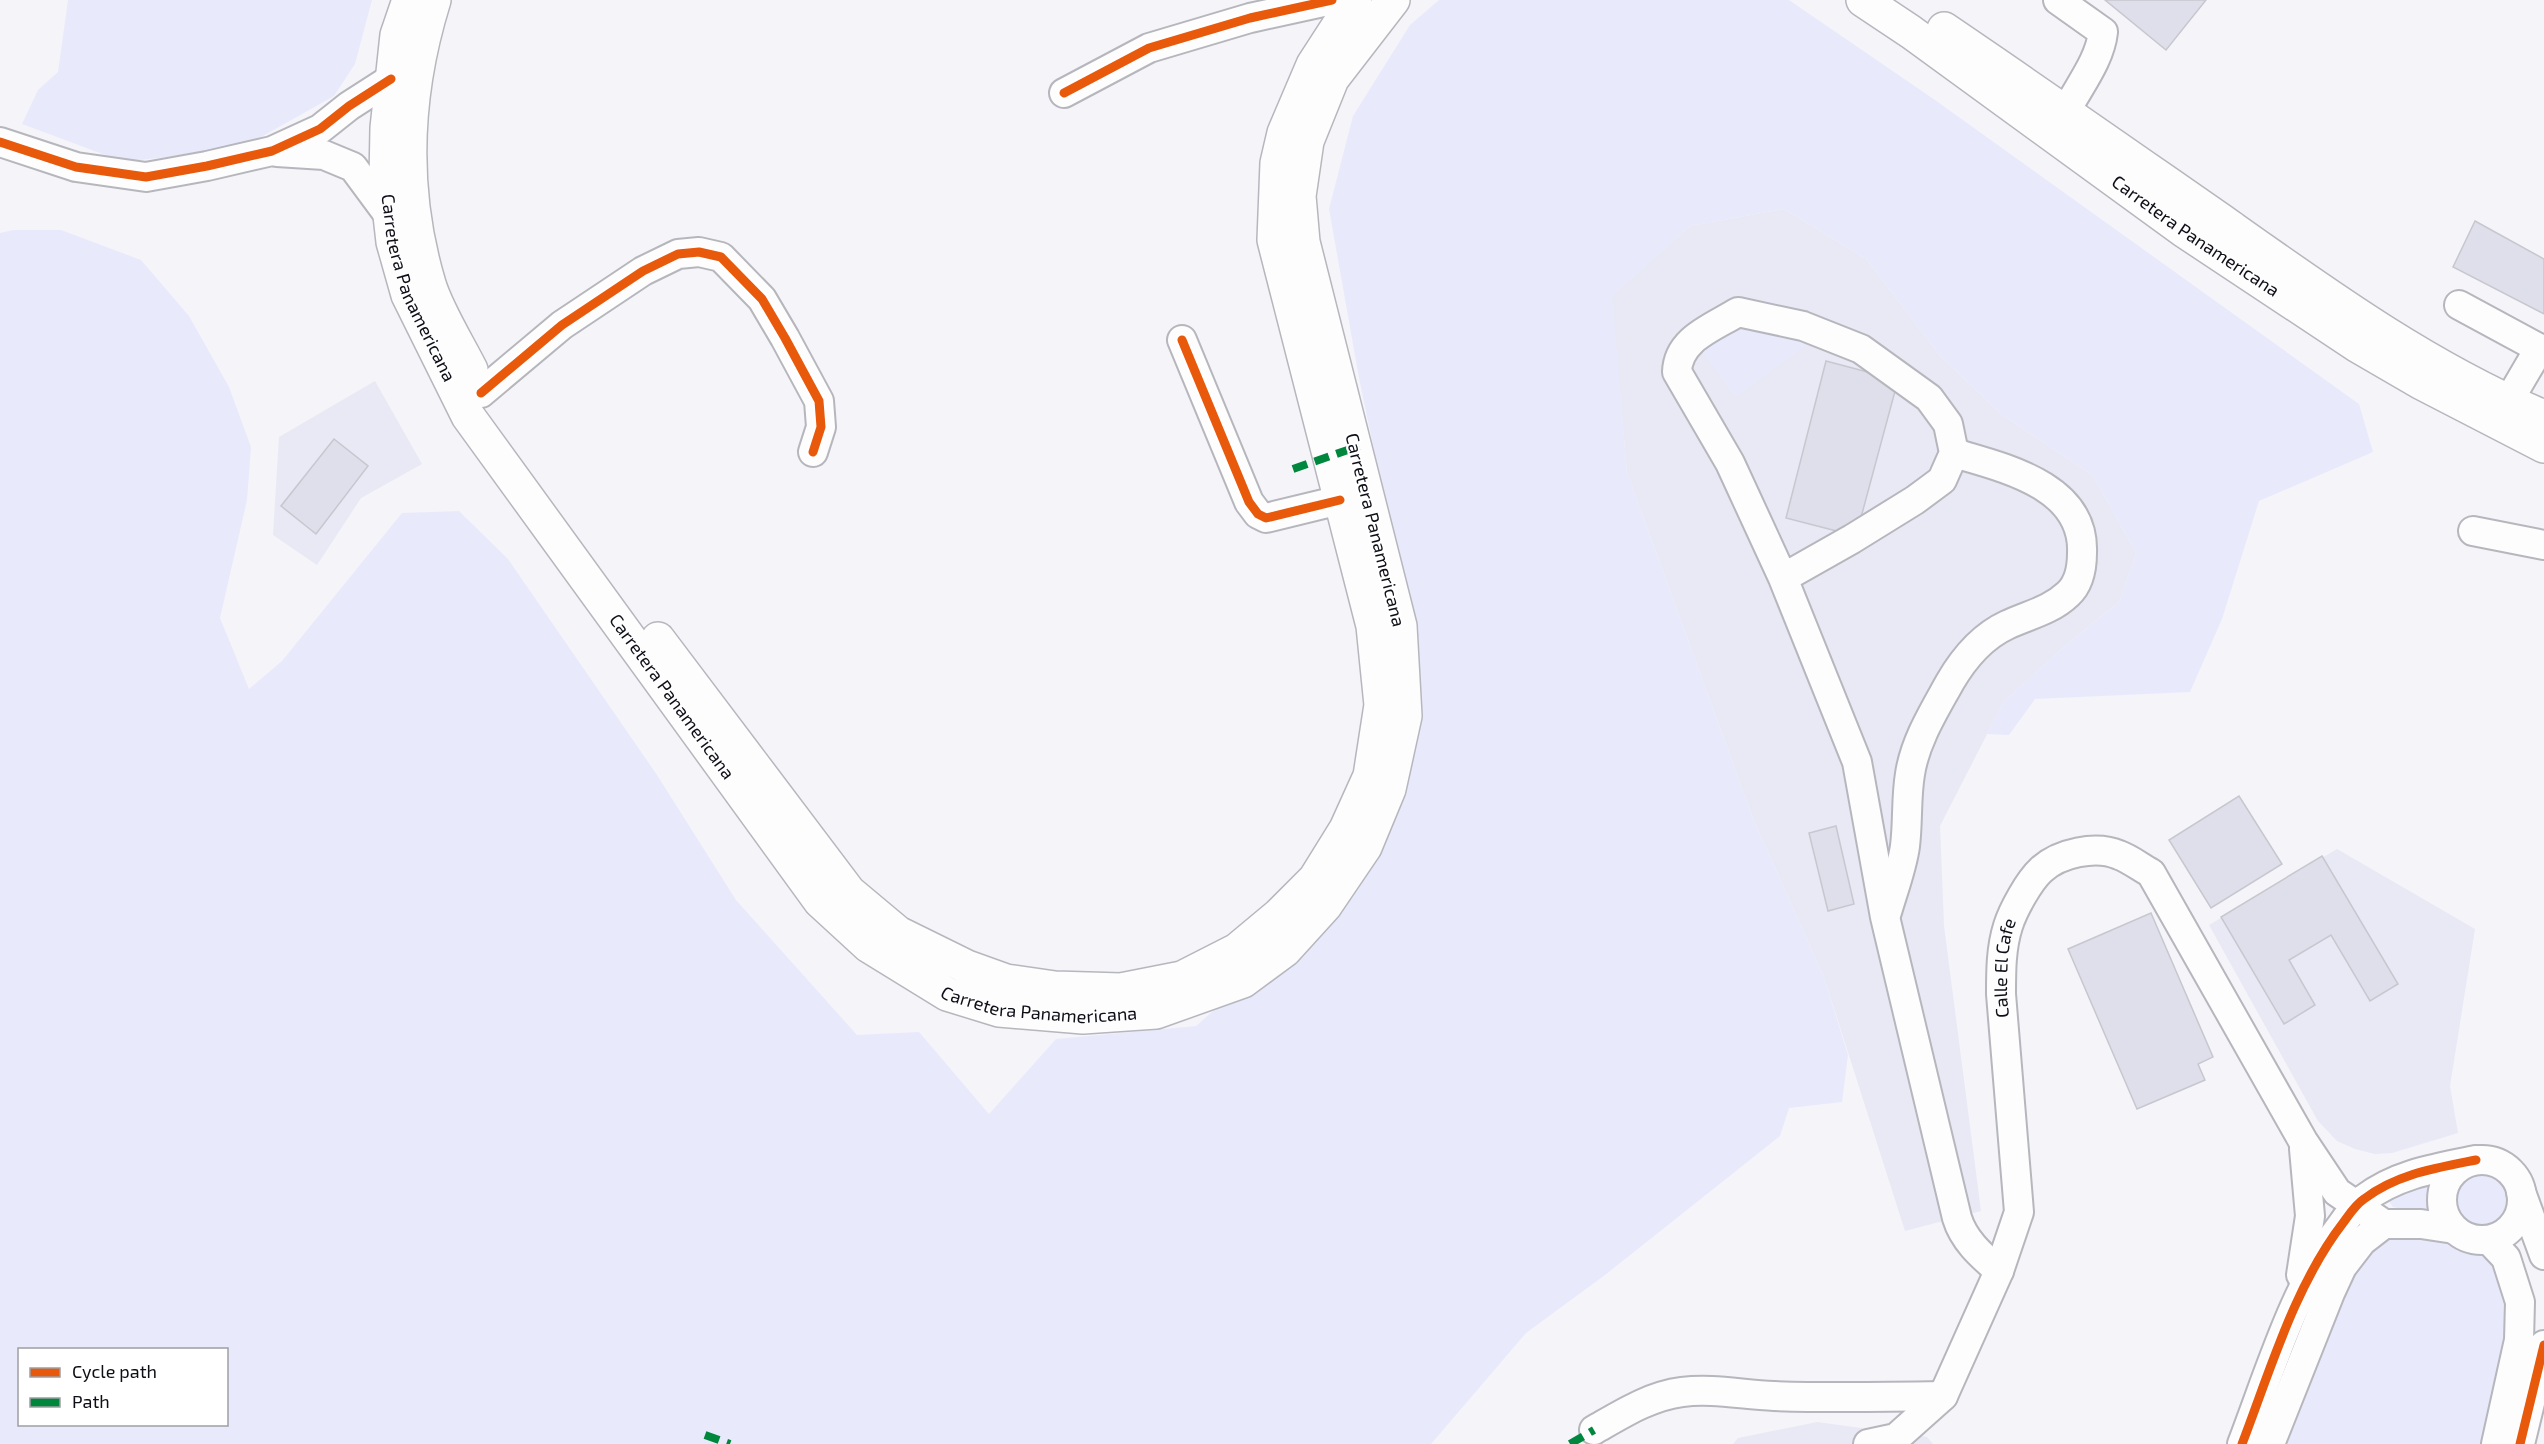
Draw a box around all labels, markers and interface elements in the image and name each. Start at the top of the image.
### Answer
street label: Carretera Panamericana [2108,170,2284,301]
street label: Carretera Panamericana [378,193,461,385]
street label: Carretera Panamericana [1341,431,1411,629]
street label: Carretera Panamericana [605,609,740,783]
street label: Calle El Cafe [1989,915,2020,1019]
street label: Carretera Panamericana [937,981,1138,1027]
legend [18,1348,228,1426]
text: Cycle path [72,1360,157,1382]
text: Path [72,1390,110,1412]

